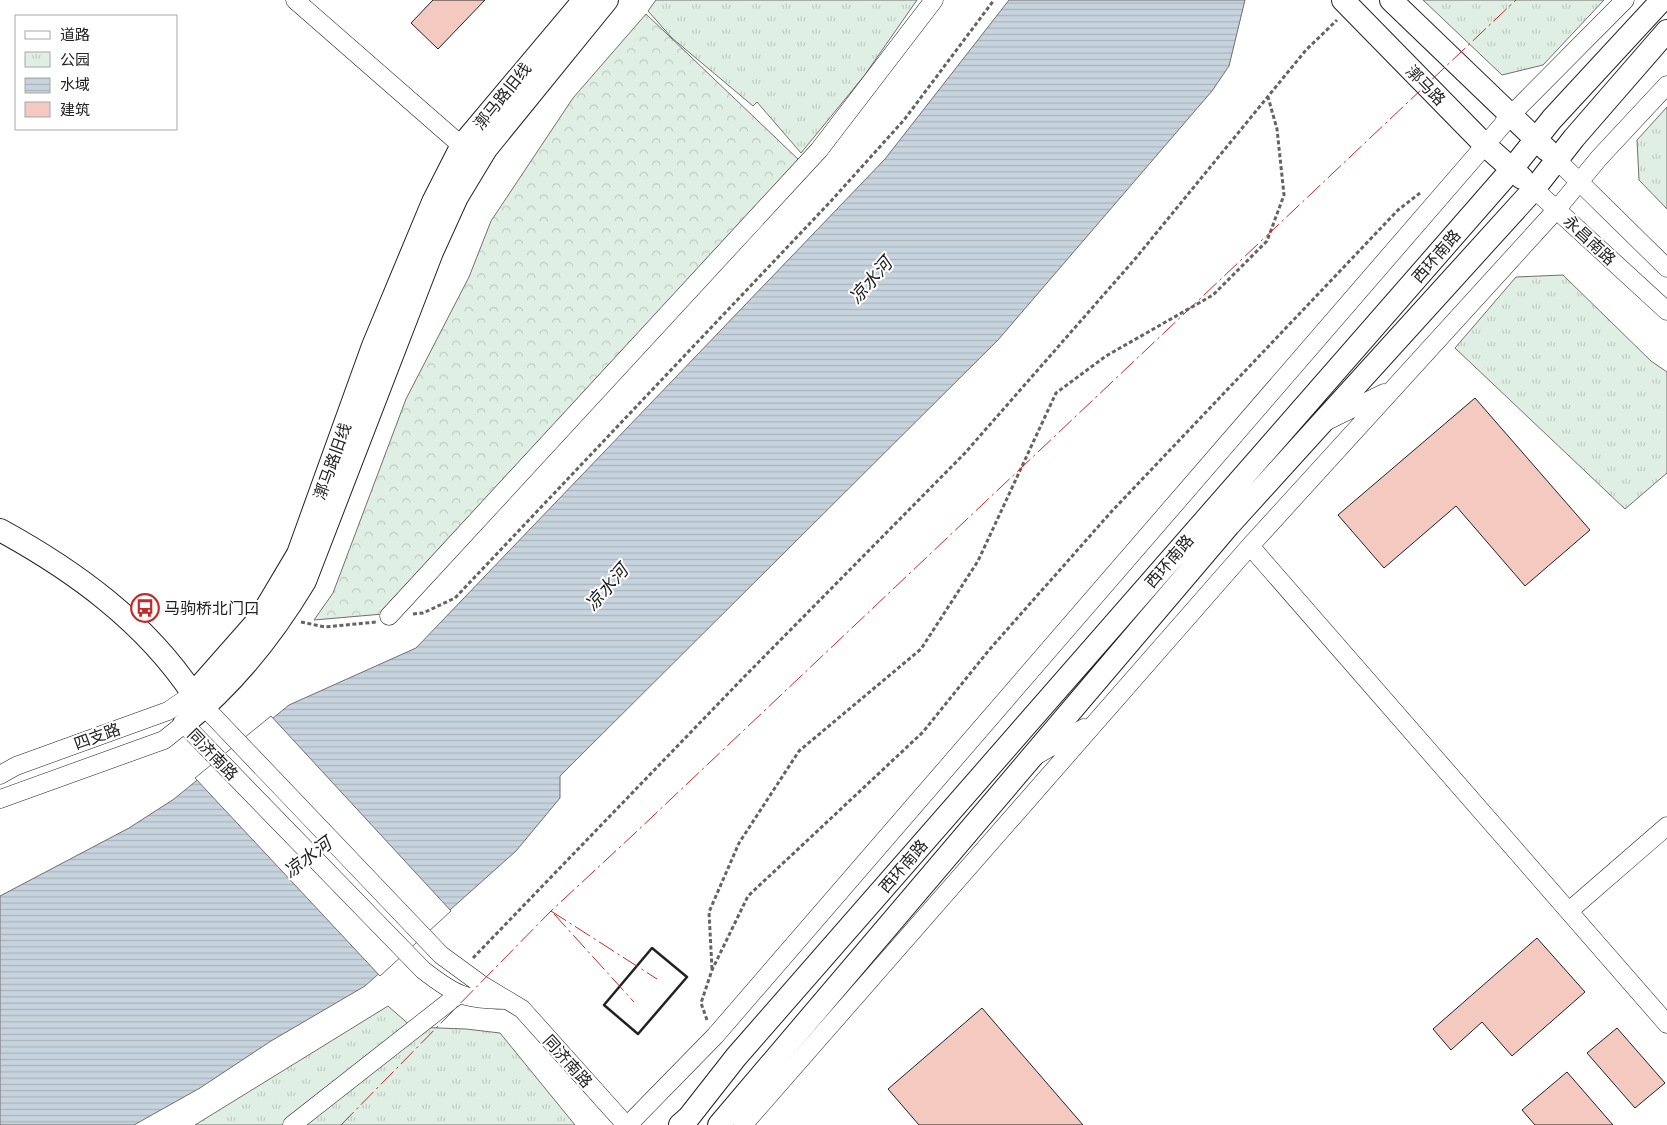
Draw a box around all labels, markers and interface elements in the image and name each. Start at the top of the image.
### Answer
legend [15,15,178,130]
text: 道路 [60,24,90,44]
text: 公园 [60,49,90,69]
street label: 漷马路旧线 [468,58,536,134]
street label: 漷马路 [1401,60,1451,110]
text: 水域 [60,74,90,94]
text: 建筑 [60,99,90,119]
street label: 永昌南路 [1559,210,1621,270]
street label: 西环南路 [1407,225,1465,287]
water label: 凉水河 [843,249,899,308]
street label: 漷马路旧线 [308,420,356,502]
street label: 西环南路 [1140,530,1198,592]
water label: 凉水河 [579,556,635,615]
bus stop icon: 马驹桥北门口 [130,593,160,623]
place label: 马驹桥北门口 [164,597,260,619]
street label: 四支路 [71,717,123,755]
street label: 同济南路 [183,723,243,785]
water label: 凉水河 [278,829,338,883]
street label: 西环南路 [874,835,932,897]
street label: 同济南路 [538,1030,598,1092]

